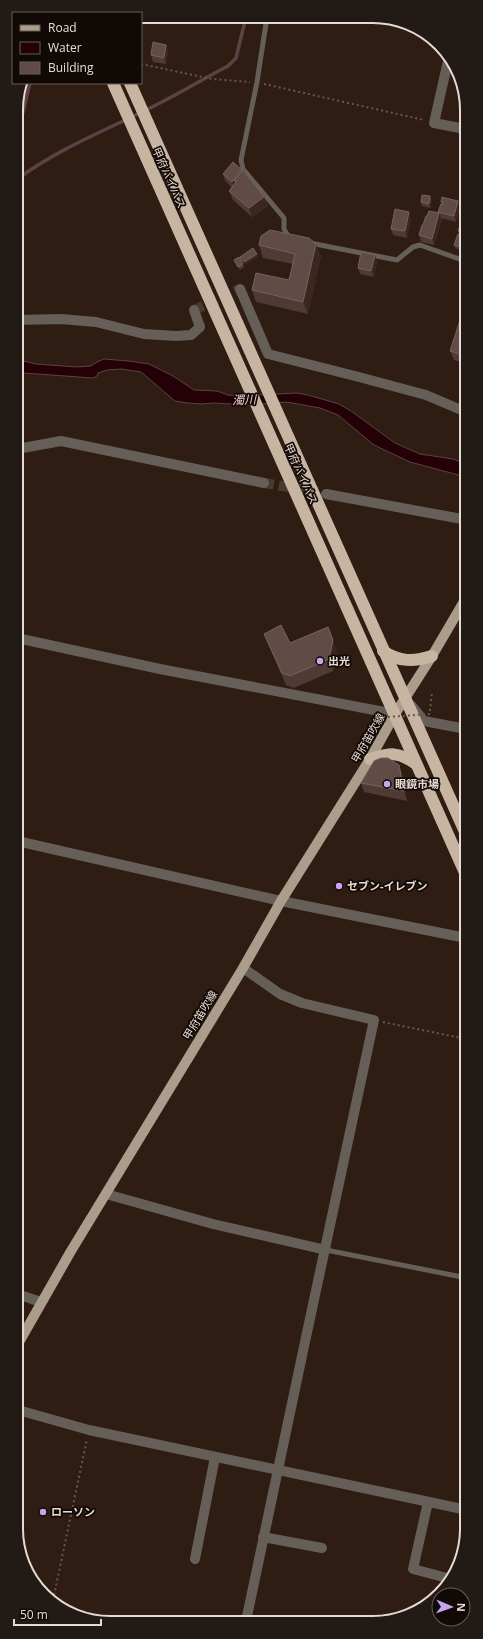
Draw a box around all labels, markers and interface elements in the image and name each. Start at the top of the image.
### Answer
legend [12,12,142,84]
text: Road [48,19,77,36]
text: Water [48,39,82,56]
text: Building [48,59,94,76]
street label: 甲府バイパス [149,145,190,211]
water label: 濁川 [232,391,258,408]
street label: 甲府バイパス [281,441,322,507]
place label: 出光 [328,653,350,668]
marker: 出光 [315,656,325,666]
street label: 甲府笛吹線 [347,710,388,765]
place label: 眼鏡市場 [395,776,439,791]
marker: 眼鏡市場 [382,779,392,789]
place label: セブン-イレブン [347,878,428,893]
marker: セブン-イレブン [334,881,344,891]
street label: 甲府笛吹線 [179,987,220,1042]
place label: ローソン [51,1504,95,1519]
marker: ローソン [38,1507,48,1517]
north arrow [431,1587,471,1627]
scale bar [14,1601,101,1627]
text: N [454,1603,469,1612]
text: 50 m [20,1606,48,1623]

